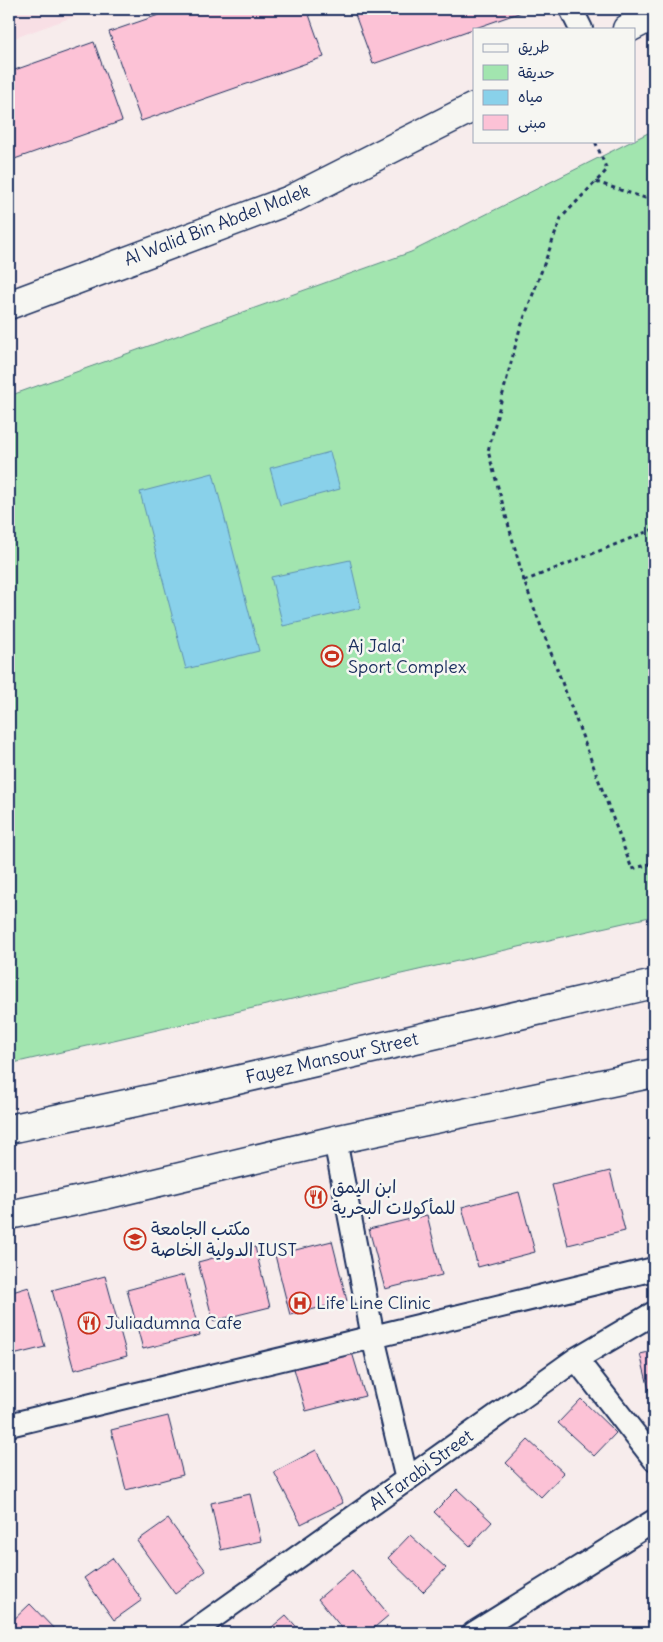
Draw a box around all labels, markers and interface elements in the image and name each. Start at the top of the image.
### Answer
legend [473,28,636,142]
text: طريق [518,37,550,56]
text: حديقة [518,63,555,82]
text: مياه [518,87,543,106]
text: مبنى [518,113,546,133]
street label: Al Walid Bin Abdel Malek [121,178,313,271]
place label: Aj Jala' Sport Complex [348,634,467,678]
sports icon: Aj Jala' Sport Complex [320,644,344,668]
street label: Fayez Mansour Street [244,1027,420,1089]
place label: ابن اليمق للمأكولات البحرية [332,1175,455,1219]
restaurant icon: ابن اليمق للمأكولات البحرية [304,1185,328,1209]
place label: مكتب الجامعة الدولية الخاصة IUST [151,1217,297,1261]
school or university icon: مكتب الجامعة الدولية الخاصة IUST [123,1227,147,1251]
hospital icon: Life Line Clinic [288,1291,312,1315]
place label: Life Line Clinic [316,1291,431,1314]
restaurant icon: Juliadumna Cafe [77,1311,101,1335]
place label: Juliadumna Cafe [105,1311,242,1334]
street label: Al Farabi Street [364,1424,477,1515]

